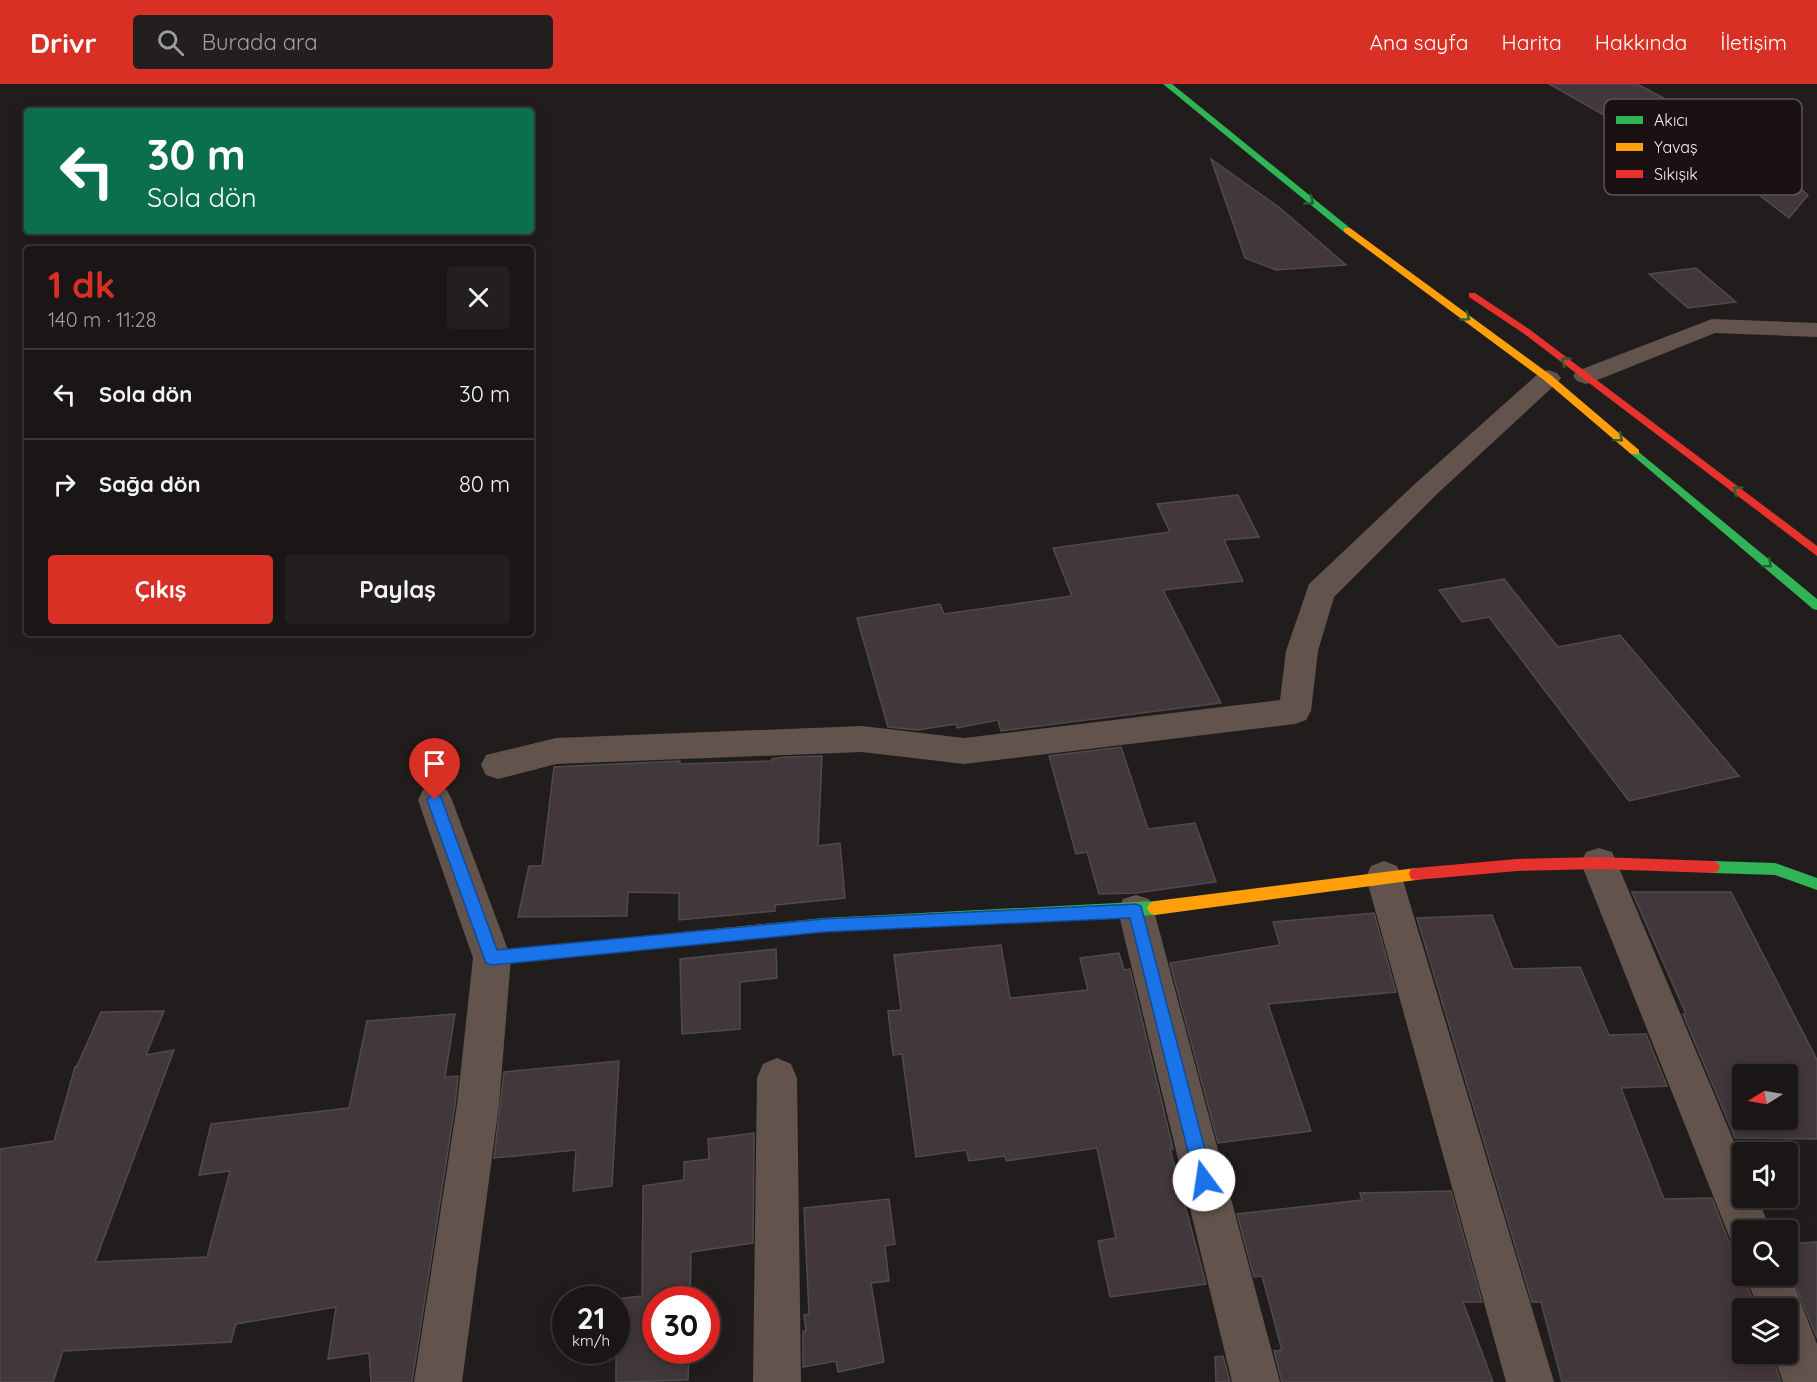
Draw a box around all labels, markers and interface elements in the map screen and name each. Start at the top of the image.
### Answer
search box [133,15,553,69]
text: Drivr [30,25,97,60]
icon: search [154,26,187,59]
text: Burada ara [202,28,318,56]
text: Ana sayfa [1369,29,1469,55]
text: Harita [1502,29,1562,55]
text: Hakkında [1595,29,1687,55]
text: İletişim [1720,29,1787,55]
legend [1604,99,1802,195]
text: Akıcı [1654,110,1688,130]
text: 30 m [147,128,246,181]
icon: left [48,132,126,210]
text: Yavaş [1654,137,1698,157]
text: Sıkışık [1654,164,1698,184]
text: Sola dön [147,180,257,214]
one-way arrow [1303,194,1314,205]
text: 1 dk [48,262,115,307]
button: close [447,266,510,329]
text: 140 m · 11:28 [48,307,156,332]
one-way arrow [1460,310,1471,321]
one-way arrow [1560,357,1571,368]
icon: left [48,378,81,411]
text: Sola dön [99,380,192,408]
text: 30 m [459,380,510,408]
one-way arrow [1612,431,1623,442]
icon: right [48,468,81,501]
text: Sağa dön [99,470,201,498]
text: 80 m [459,470,510,498]
one-way arrow [1733,487,1744,498]
button: Çıkış [48,555,273,624]
button: Paylaş [285,555,510,624]
one-way arrow [1761,557,1772,568]
pin [409,738,460,800]
icon: arrive [418,747,451,780]
north arrow [1732,1064,1798,1130]
map controls [1732,1064,1798,1364]
button: sound [1732,1142,1798,1208]
position arrow [1172,1148,1236,1212]
button: search [1732,1220,1798,1286]
speed limit sign: 30 [642,1286,720,1364]
button: layers [1732,1298,1798,1364]
text: 21 [577,1299,605,1337]
text: km/h [572,1331,610,1350]

